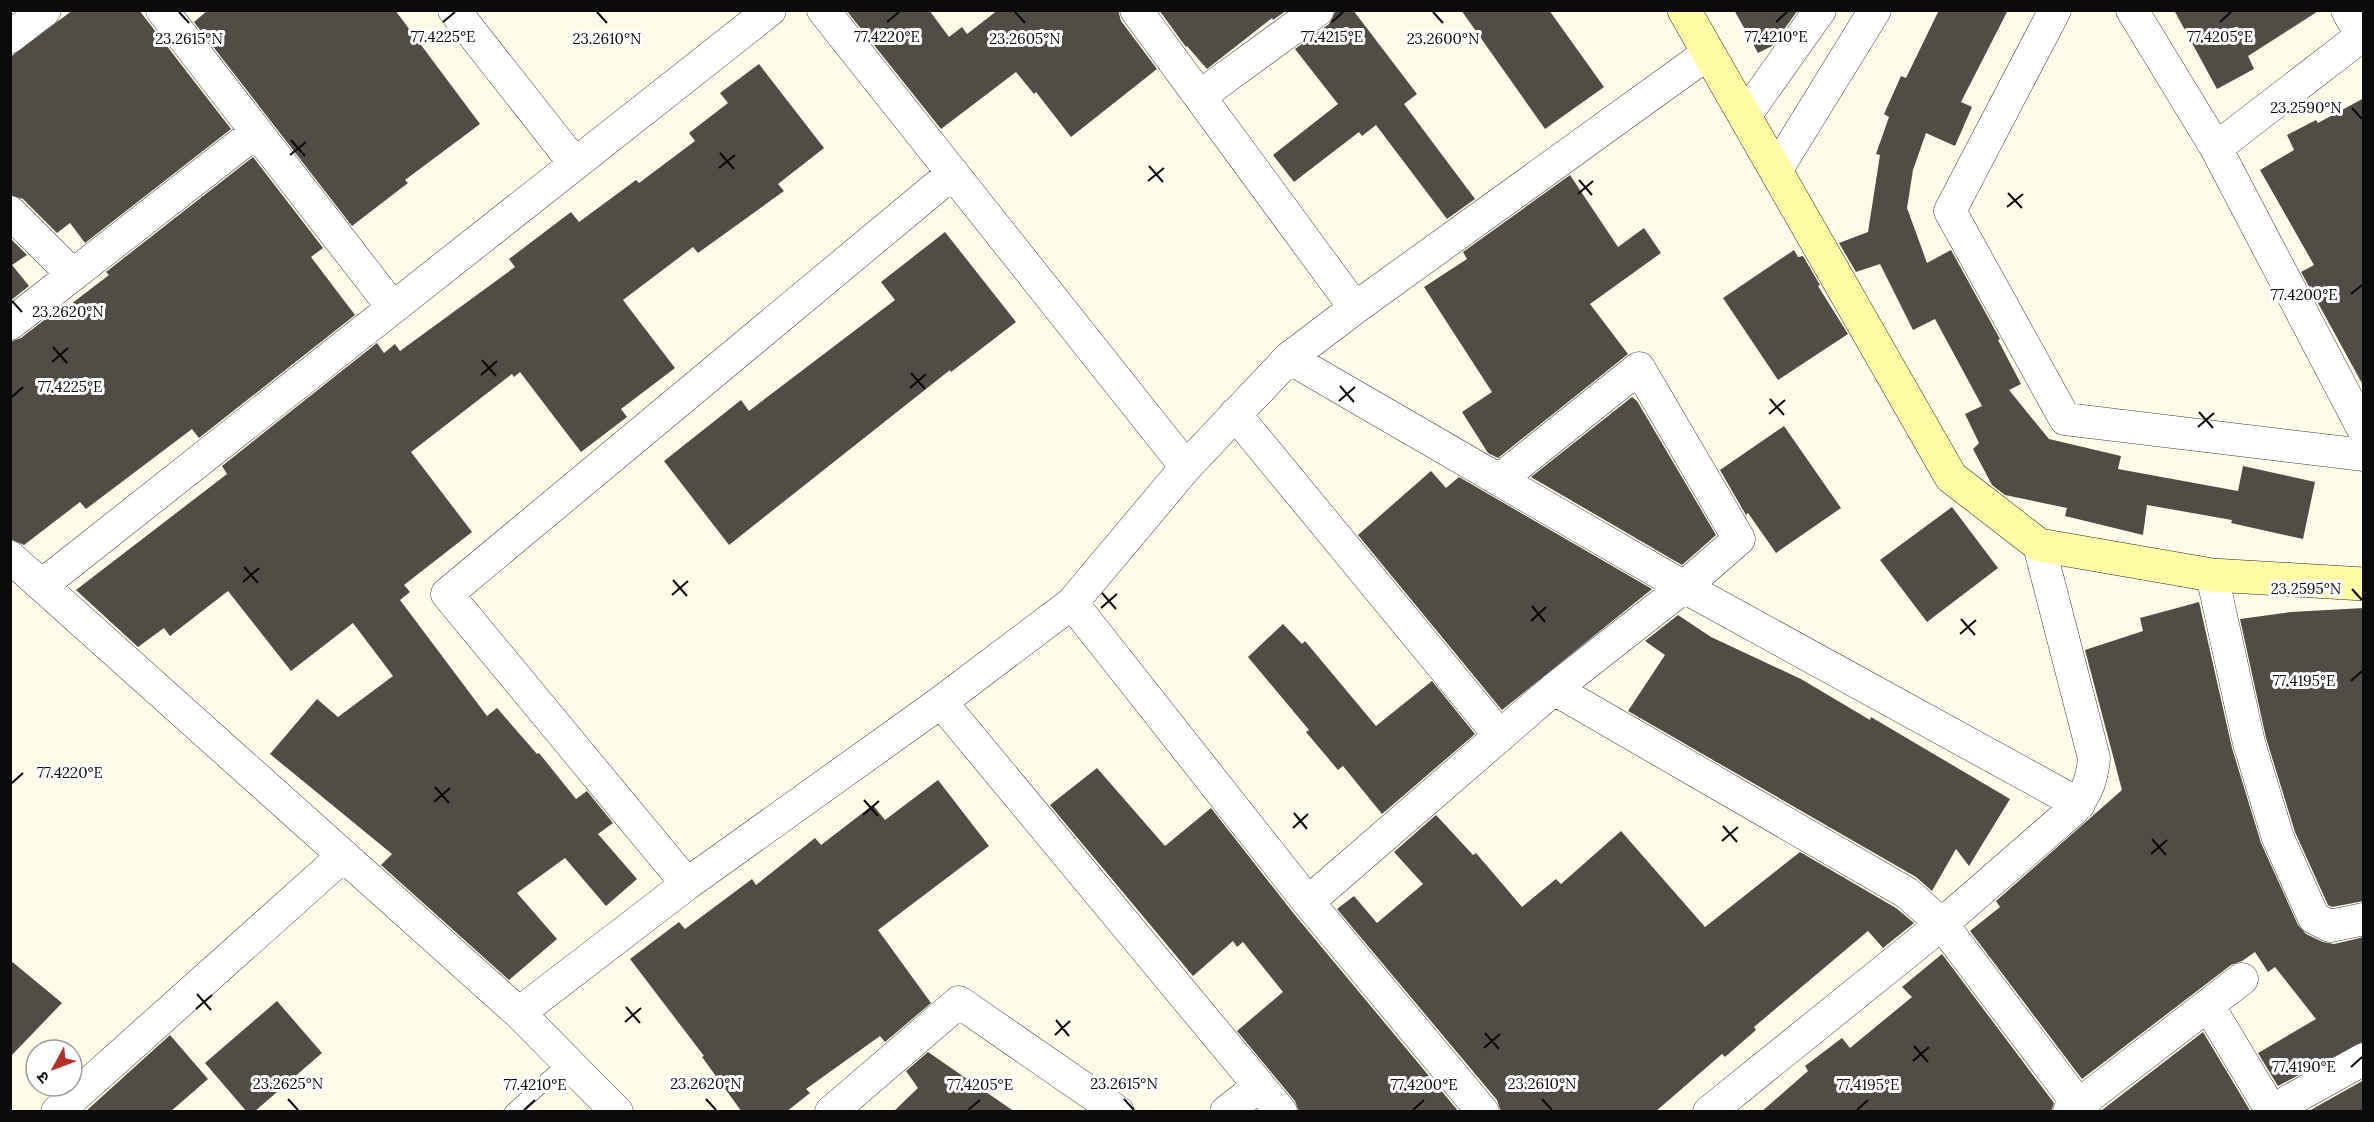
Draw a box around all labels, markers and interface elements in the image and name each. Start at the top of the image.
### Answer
text: 77.4225°E [411,27,475,46]
text: 77.4220°E [854,27,920,46]
text: 77.4215°E [1301,27,1363,46]
text: 77.4210°E [1744,27,1808,46]
text: 77.4205°E [2187,27,2253,46]
text: 23.2615°N [155,29,223,48]
text: 23.2610°N [573,29,641,48]
text: 23.2605°N [989,29,1061,48]
text: 23.2600°N [1407,29,1479,48]
text: 23.2590°N [2270,98,2342,117]
text: 77.4200°E [2270,285,2338,304]
text: 23.2620°N [32,302,104,321]
text: 77.4225°E [38,377,102,396]
text: 23.2595°N [2271,579,2341,598]
text: 77.4195°E [2273,671,2335,690]
text: 77.4220°E [37,763,103,782]
north arrow [24,1038,84,1098]
text: 77.4190°E [2272,1057,2336,1076]
text: उ [32,1067,53,1088]
text: 23.2625°N [253,1074,323,1093]
text: 23.2620°N [670,1074,742,1093]
text: 23.2615°N [1090,1074,1158,1093]
text: 23.2610°N [1508,1074,1576,1093]
text: 77.4210°E [503,1075,567,1094]
text: 77.4205°E [947,1075,1013,1094]
text: 77.4200°E [1390,1075,1458,1094]
text: 77.4195°E [1837,1075,1899,1094]

